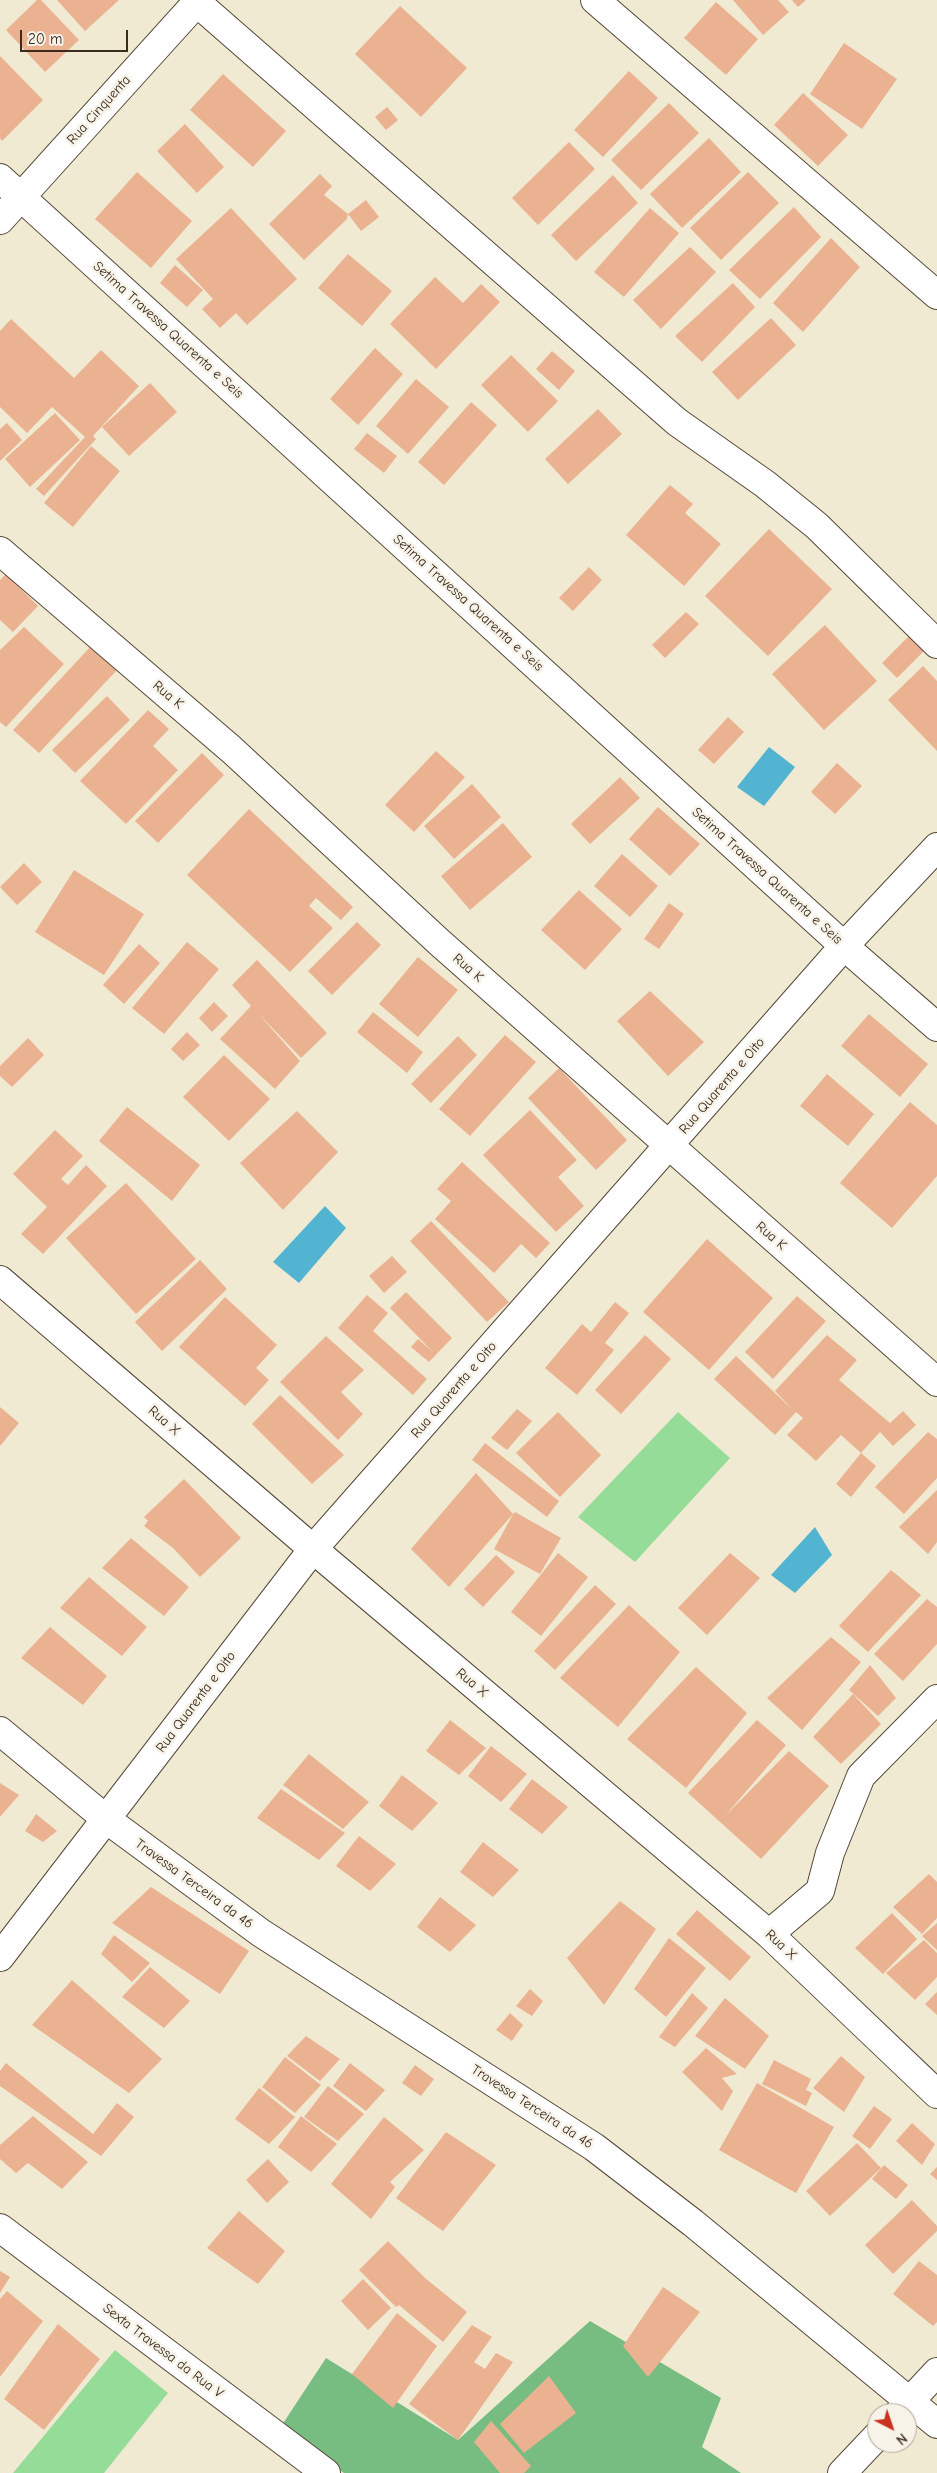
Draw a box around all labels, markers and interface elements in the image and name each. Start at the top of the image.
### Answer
scale bar [22,20,130,52]
text: 20 m [28,30,62,48]
street label: Rua Cinquenta [64,72,134,148]
street label: Setima Travessa Quarenta e Seis [89,258,247,402]
street label: Setima Travessa Quarenta e Seis [389,531,547,675]
street label: Rua K [149,677,187,713]
street label: Setima Travessa Quarenta e Seis [688,804,846,948]
street label: Rua K [449,950,487,986]
street label: Rua Quarenta e Oito [676,1034,768,1138]
street label: Rua K [752,1218,790,1254]
street label: Rua Quarenta e Oito [408,1338,500,1442]
street label: Rua X [145,1403,183,1439]
street label: Rua Quarenta e Oito [153,1648,239,1756]
street label: Rua X [452,1665,492,1701]
street label: Travessa Terceira da 46 [132,1835,256,1933]
street label: Rua X [762,1926,800,1964]
street label: Travessa Terceira da 46 [468,2061,596,2153]
street label: Sexta Travessa da Rua V [99,2300,227,2402]
north arrow [867,2403,917,2453]
text: N [892,2430,911,2448]

